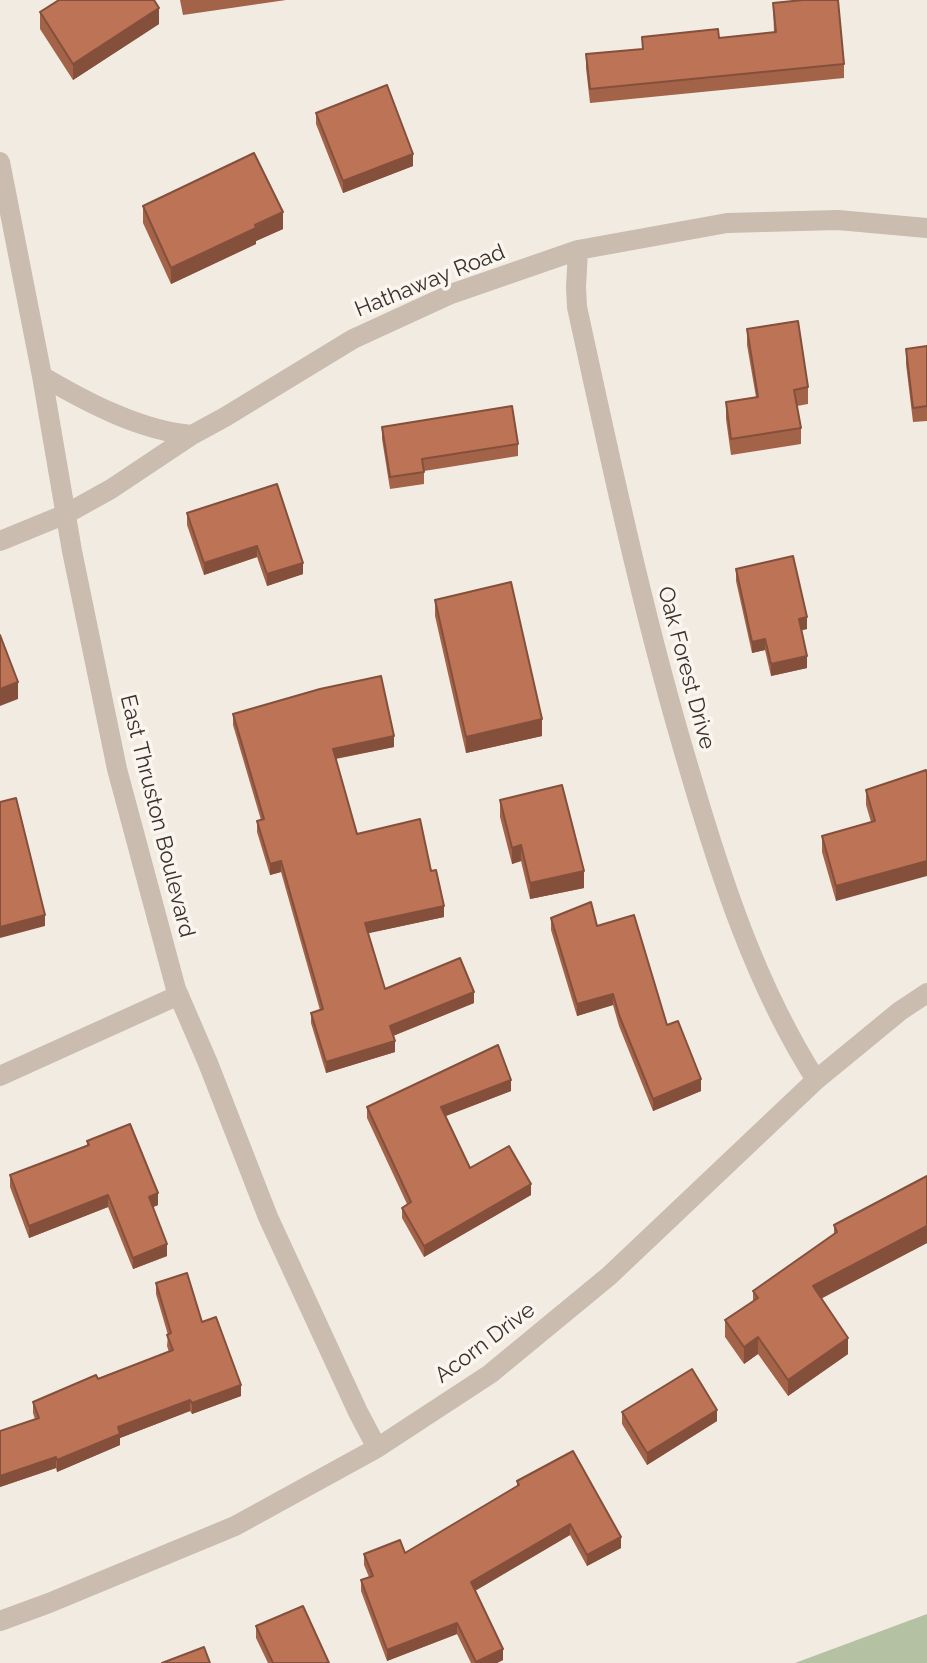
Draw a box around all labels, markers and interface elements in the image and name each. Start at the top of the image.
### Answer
street label: Hathaway Road [351,239,509,323]
street label: Oak Forest Drive [652,584,720,752]
street label: East Thruston Boulevard [114,692,200,940]
street label: Acorn Drive [430,1297,540,1389]

